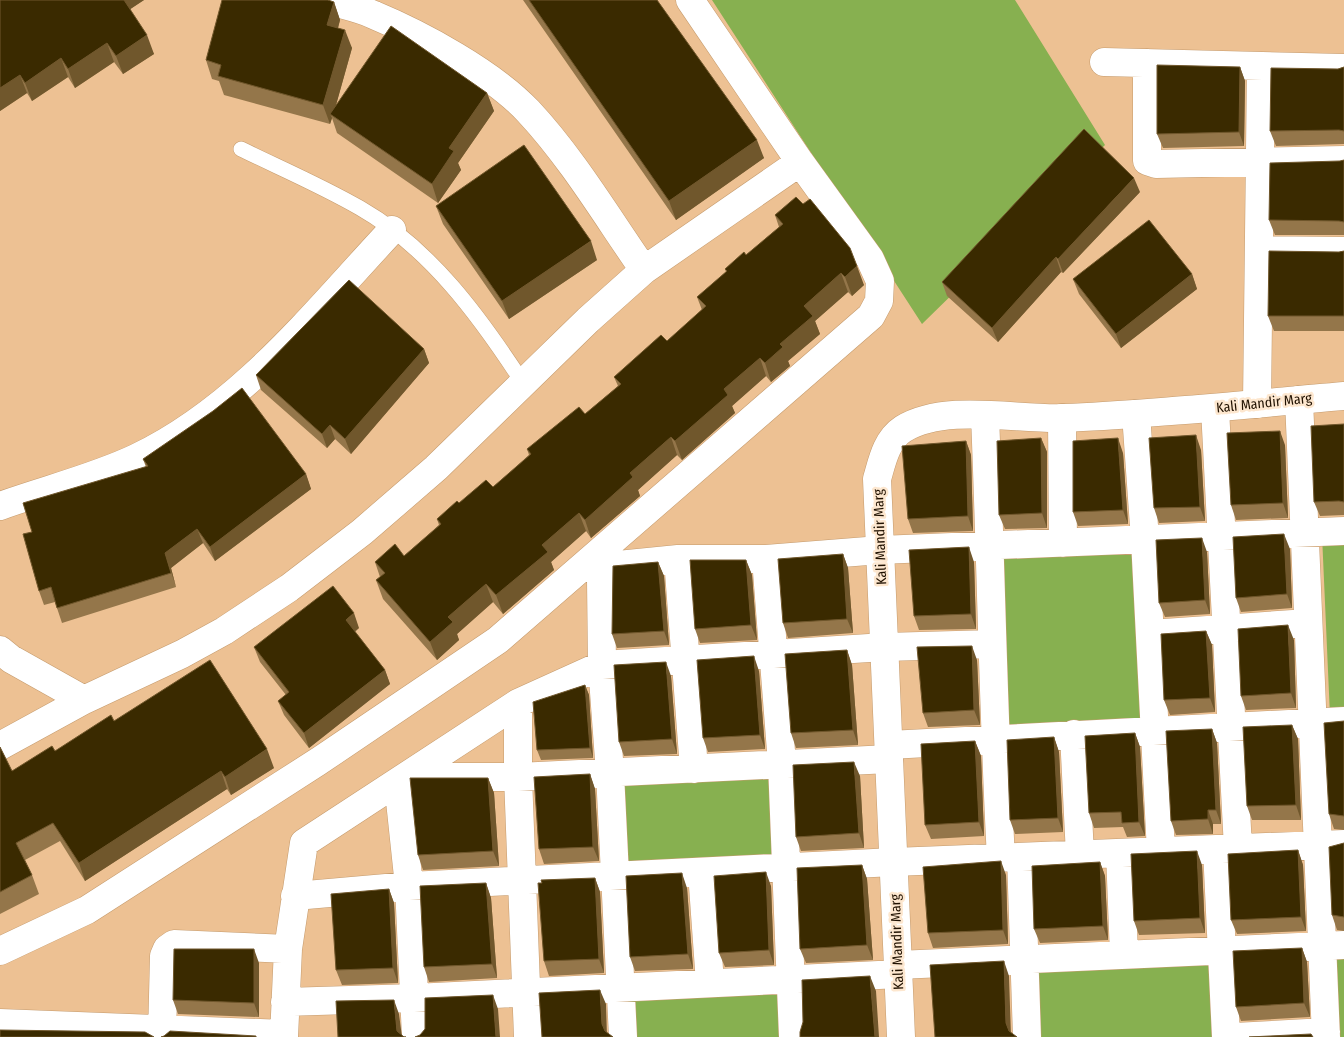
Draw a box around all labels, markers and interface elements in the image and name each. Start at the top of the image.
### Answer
street label: Kali Mandir Marg [1215,389,1313,416]
street label: Kali Mandir Marg [870,488,890,585]
street label: Kali Mandir Marg [887,893,907,990]

